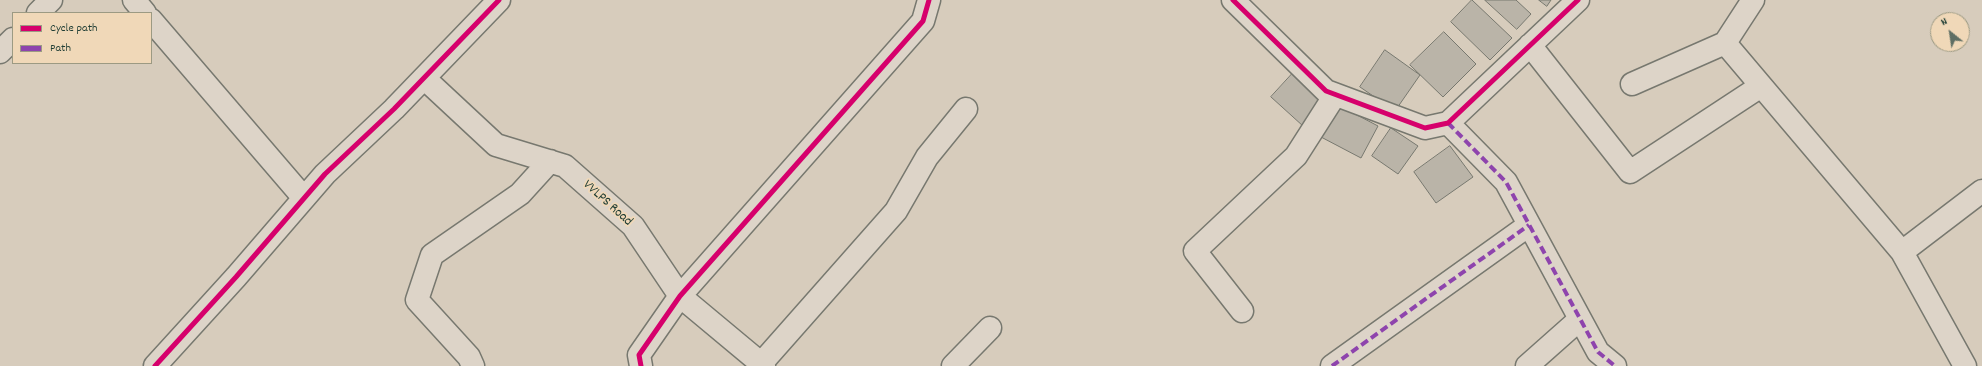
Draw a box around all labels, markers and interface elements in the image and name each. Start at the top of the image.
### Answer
legend [12,12,152,64]
north arrow [1930,12,1970,52]
text: N [1938,14,1951,31]
text: Cycle path [50,20,98,37]
text: Path [50,40,71,57]
street label: VVLPS Road [579,177,635,231]

